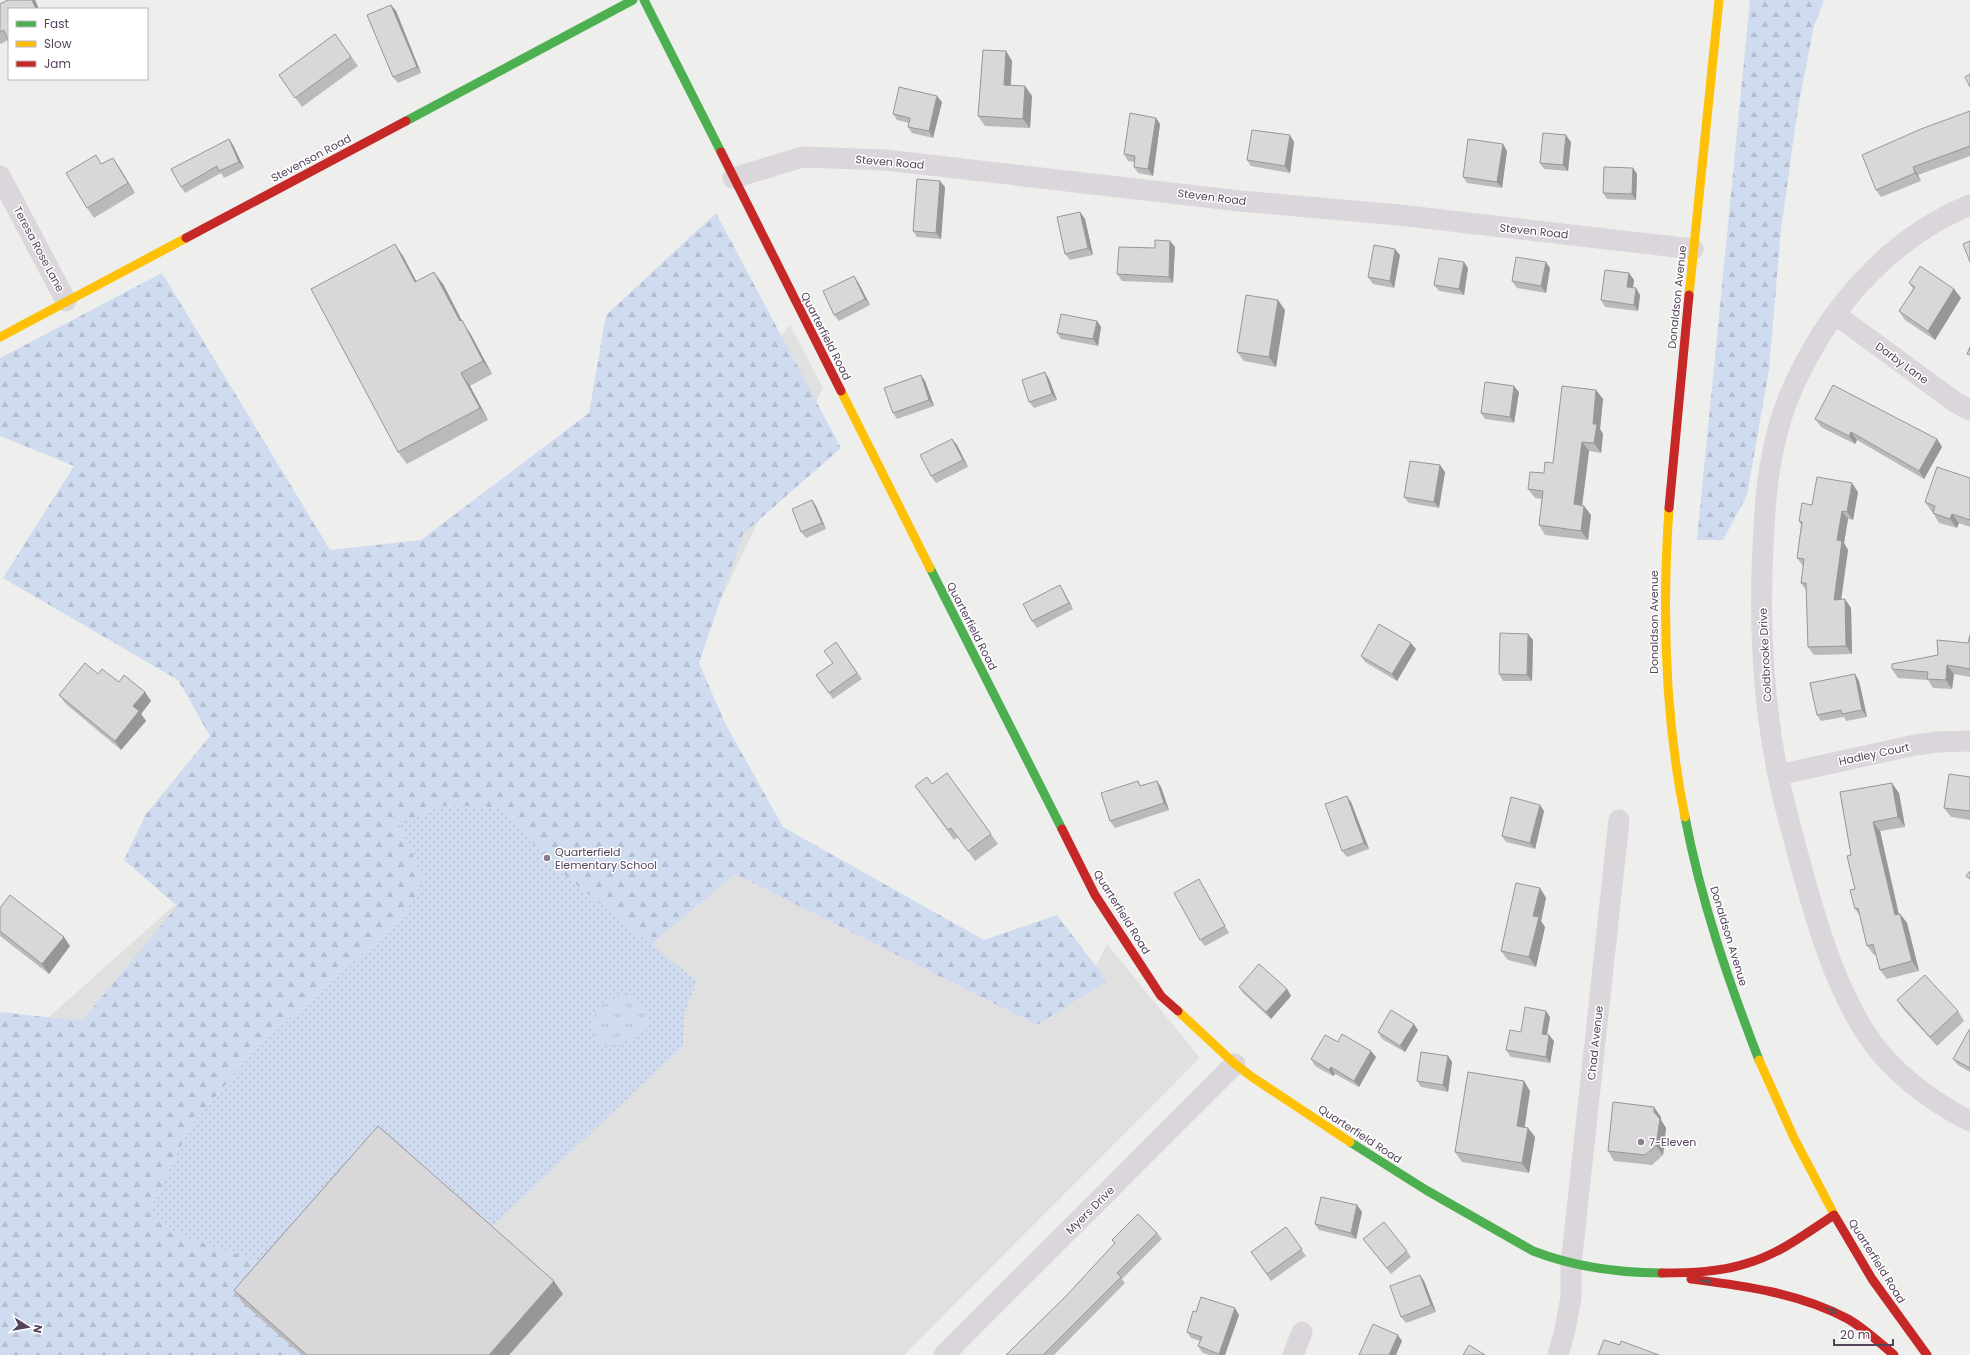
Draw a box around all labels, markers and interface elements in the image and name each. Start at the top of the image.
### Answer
legend [8,8,148,80]
text: Fast [44,15,69,32]
text: Slow [44,35,72,52]
text: Jam [44,55,71,72]
street label: Stevenson Road [268,130,354,186]
street label: Steven Road [855,151,925,173]
street label: Steven Road [1177,185,1247,209]
street label: Teresa Rose Lane [10,203,68,295]
street label: Steven Road [1499,219,1569,243]
street label: Donaldson Avenue [1664,245,1690,349]
street label: Quarterfield Road [797,289,855,383]
street label: Darby Lane [1872,338,1932,388]
street label: Donaldson Avenue [1646,570,1662,674]
street label: Quarterfield Road [943,579,1001,673]
street label: Coldbrooke Drive [1755,607,1775,703]
street label: Hadley Court [1837,739,1911,769]
place label: Quarterfield Elementary School [555,844,657,873]
marker: Quarterfield Elementary School [542,853,552,863]
street label: Quarterfield Road [1090,867,1154,957]
street label: Donaldson Avenue [1706,884,1752,988]
street label: Chad Avenue [1583,1005,1607,1081]
street label: Quarterfield Road [1315,1101,1405,1167]
place label: 7-Eleven [1649,1134,1696,1150]
marker: 7-Eleven [1636,1137,1646,1147]
street label: Myers Drive [1062,1182,1118,1238]
street label: Quarterfield Road [1845,1216,1909,1306]
one-way arrow [1698,1277,1711,1285]
north arrow [8,1307,48,1347]
one-way arrow [1825,1307,1837,1314]
scale bar [1834,1321,1893,1347]
text: N [29,1323,46,1334]
text: 20 m [1840,1326,1870,1343]

